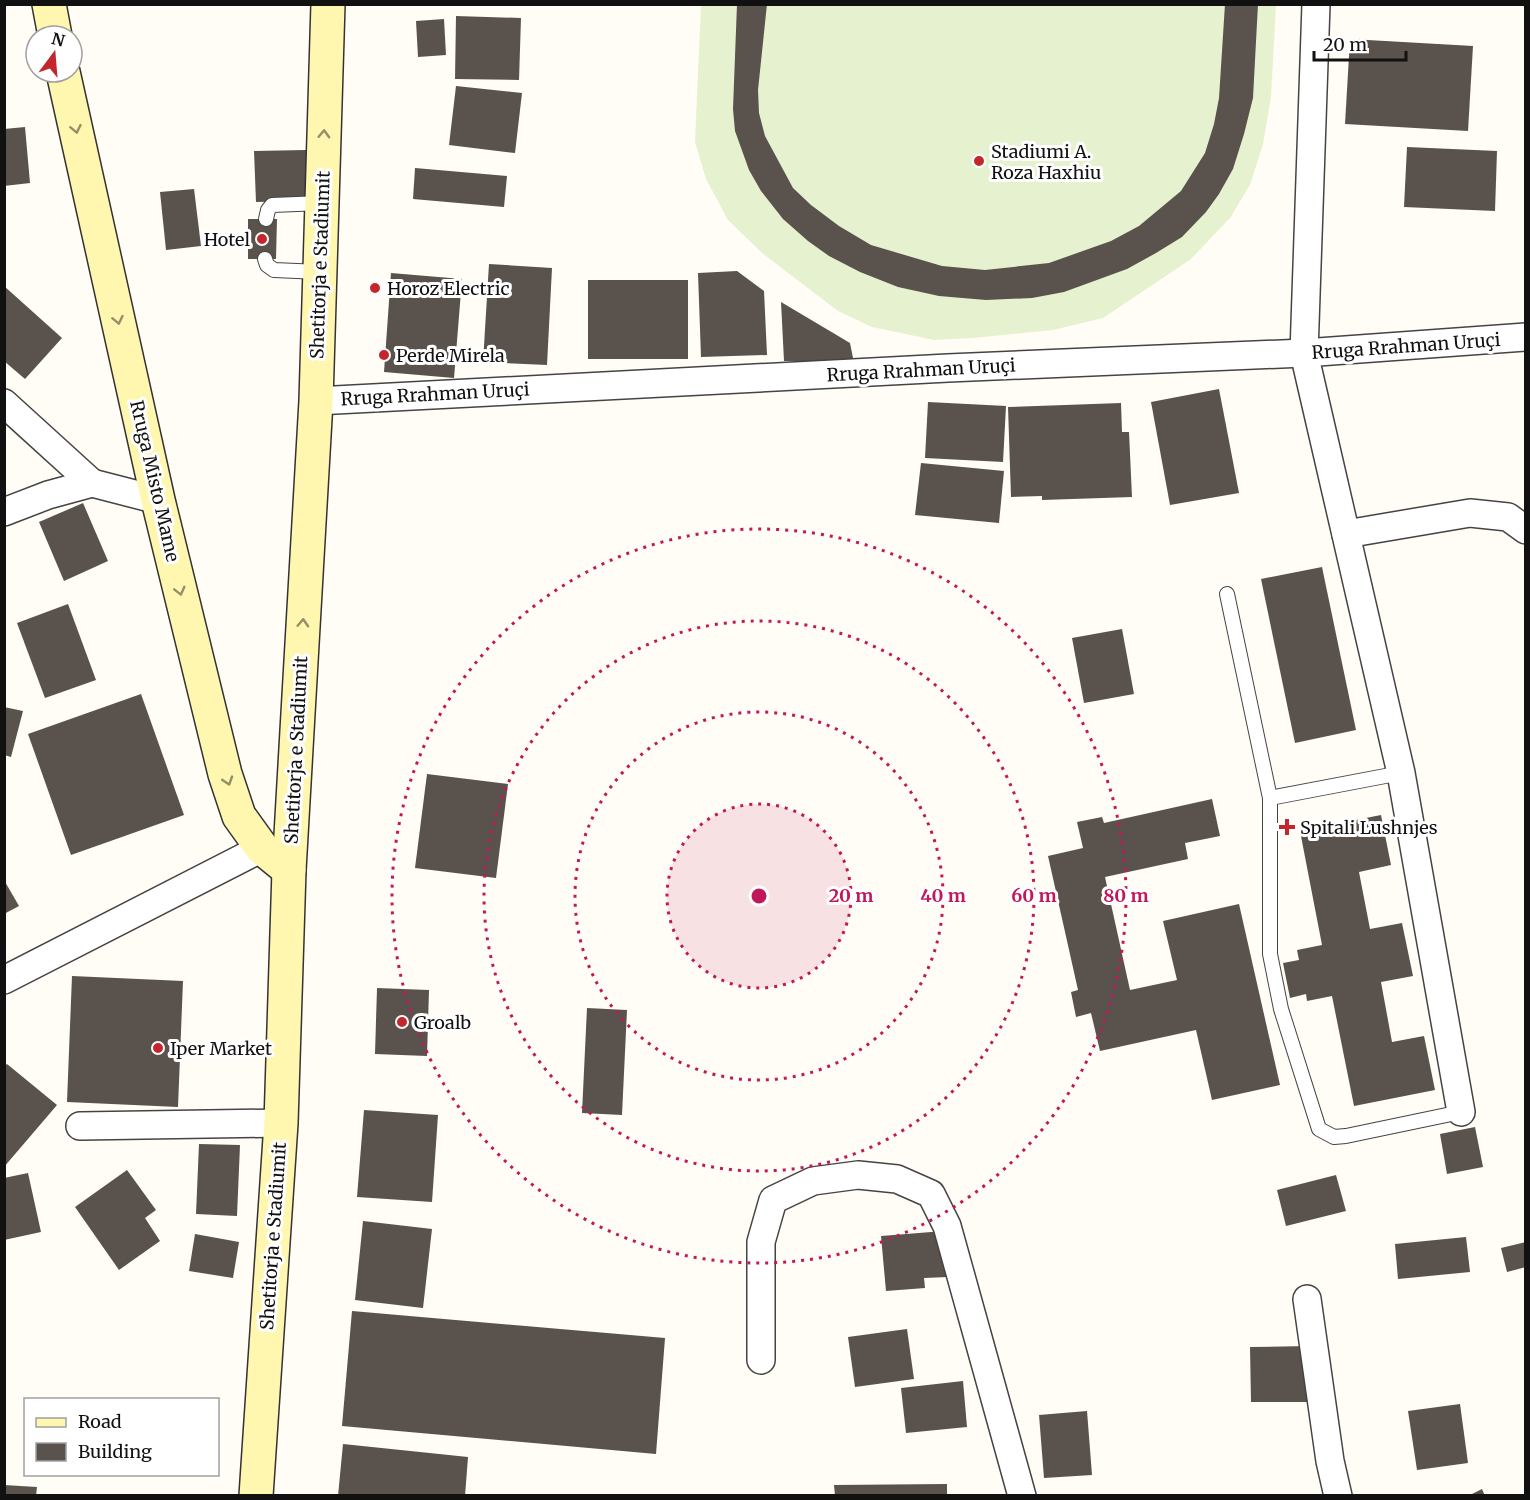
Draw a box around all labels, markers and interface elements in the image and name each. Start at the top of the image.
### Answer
north arrow [24,24,84,84]
scale bar [1314,24,1406,62]
text: N [49,28,67,51]
text: 20 m [1323,33,1367,56]
one-way arrow [69,124,82,134]
one-way arrow [318,130,330,139]
place label: Stadiumi A. Roza Haxhiu [991,140,1101,184]
marker: Stadiumi A. Roza Haxhiu [972,154,986,168]
street label: Shetitorja e Stadiumit [305,170,335,360]
place label: Hotel [204,228,250,251]
marker: Hotel [255,232,269,246]
place label: Horoz Electric [387,277,510,300]
marker: Horoz Electric [368,281,382,295]
one-way arrow [111,314,124,324]
street label: Rruga Rrahman Uruçi [1311,328,1501,364]
place label: Perde Mirela [396,344,505,367]
marker: Perde Mirela [377,348,391,362]
street label: Rruga Rrahman Uruçi [826,354,1016,386]
street label: Rruga Rrahman Uruçi [340,378,530,410]
street label: Rruga Misto Mame [125,398,185,564]
one-way arrow [173,586,186,596]
one-way arrow [297,618,310,627]
street label: Shetitorja e Stadiumit [280,655,312,845]
one-way arrow [220,775,233,786]
place label: Spitali Lushnjes [1300,816,1438,839]
marker: Spitali Lushnjes [1278,818,1296,836]
text: 20 m [829,884,873,907]
text: 40 m [920,884,966,907]
text: 60 m [1011,884,1057,907]
text: 80 m [1103,884,1149,907]
centre of rings [749,886,769,906]
place label: Groalb [414,1011,471,1034]
marker: Groalb [395,1015,409,1029]
place label: Iper Market [170,1037,272,1060]
marker: Iper Market [151,1041,165,1055]
street label: Shetitorja e Stadiumit [255,1141,291,1331]
legend [24,1398,219,1476]
text: Road [78,1410,122,1433]
text: Building [78,1440,152,1463]

